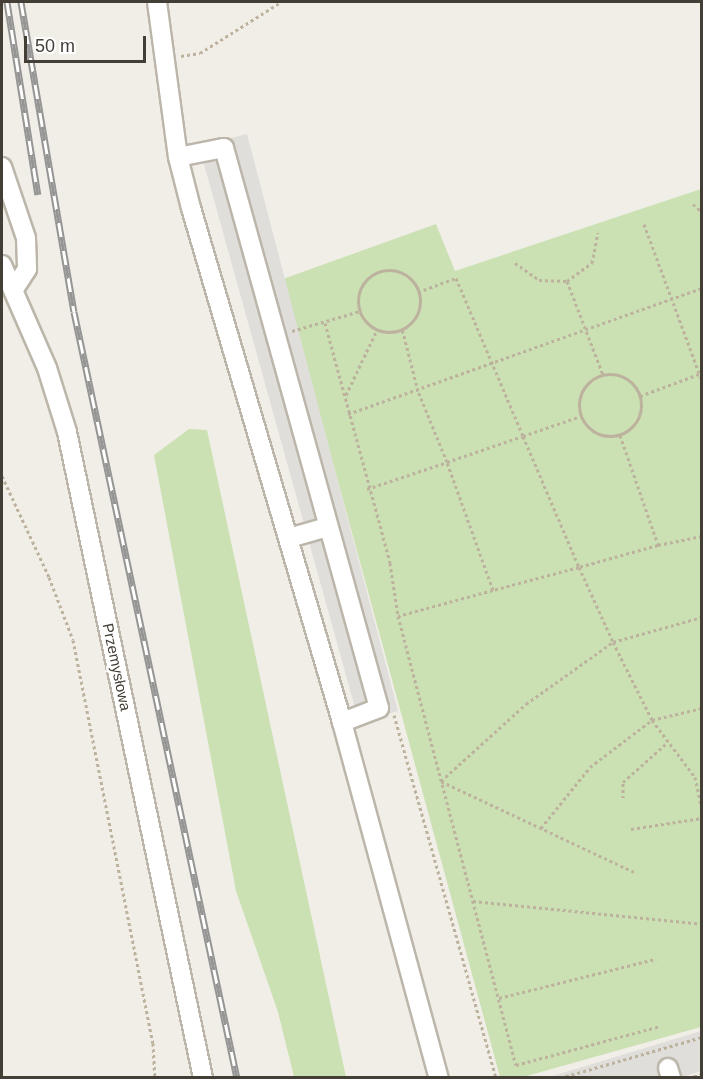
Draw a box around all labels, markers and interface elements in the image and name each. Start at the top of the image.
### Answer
scale bar [27,24,148,62]
text: 50 m [35,36,75,56]
street label: Przemysłowa [99,622,135,712]

